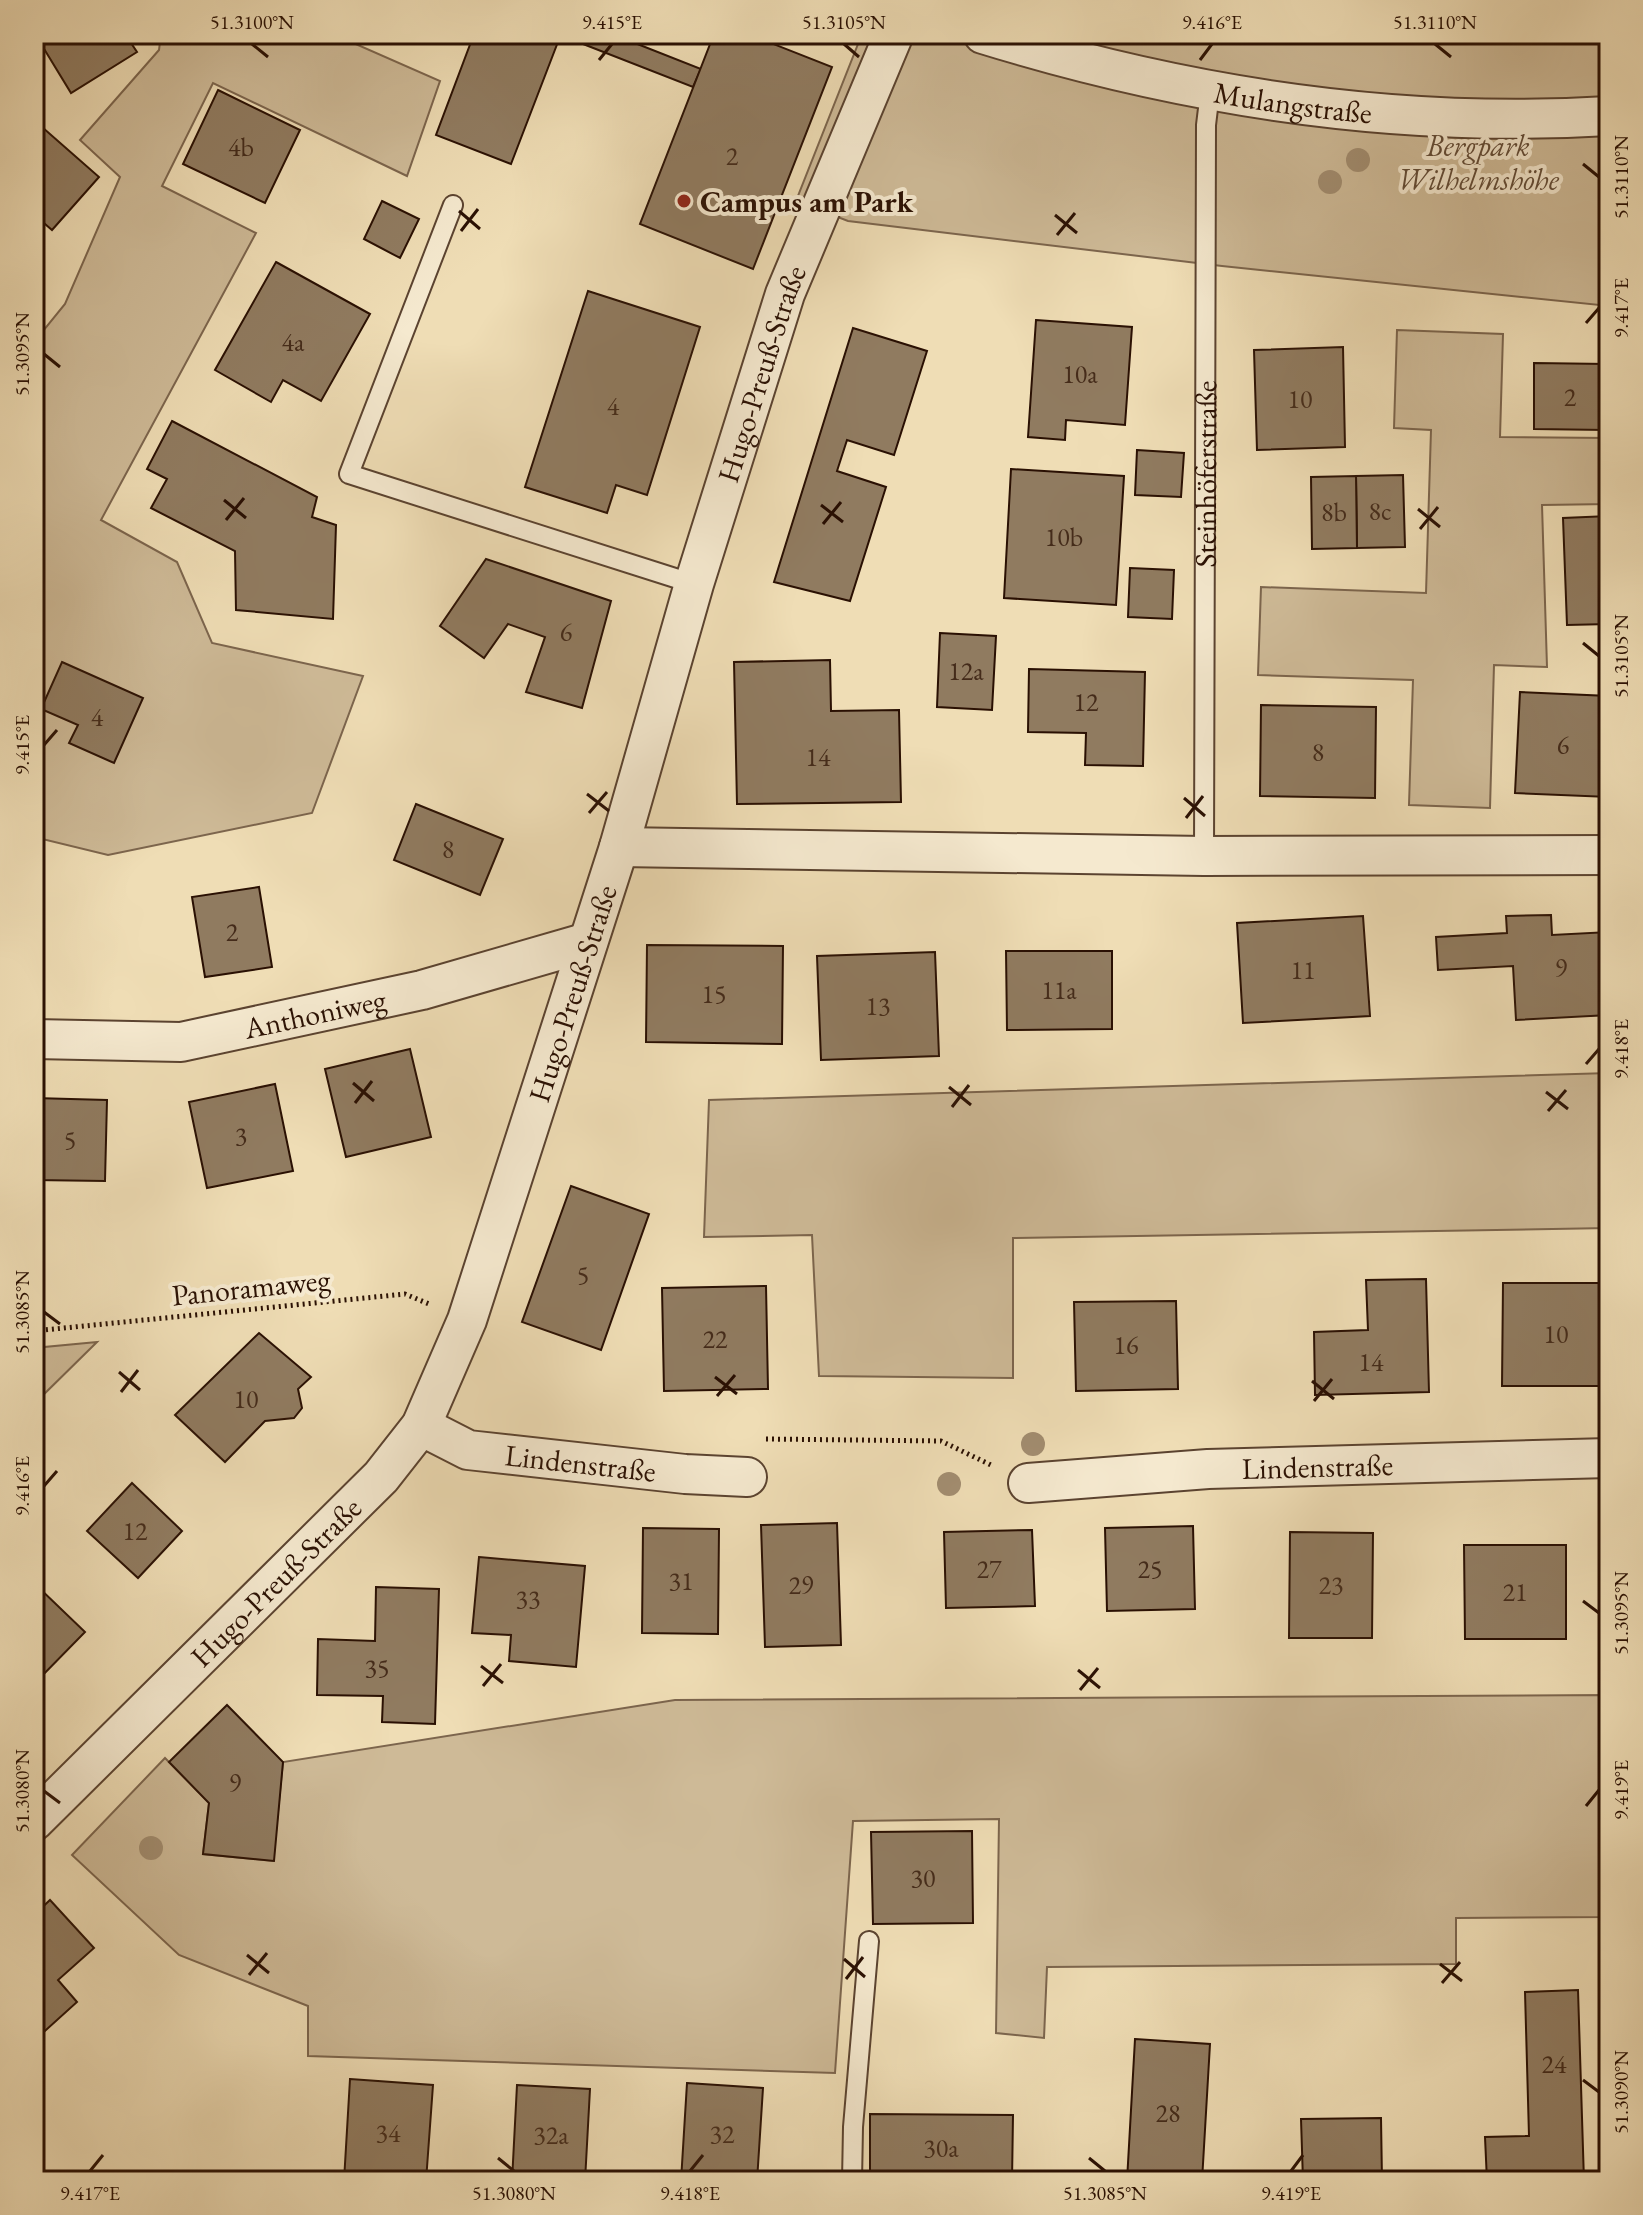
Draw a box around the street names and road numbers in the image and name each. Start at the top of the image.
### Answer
street label: Mulangstraße [1211,72,1374,132]
street label: Hugo-Preuß-Straße [708,259,814,487]
street label: Steinhöferstraße [1185,380,1225,568]
street label: Hugo-Preuß-Straße [519,880,625,1107]
street label: Anthoniweg [239,979,390,1048]
street label: Panoramaweg [170,1259,333,1315]
street label: Lindenstraße [503,1435,658,1490]
street label: Lindenstraße [1241,1444,1394,1488]
street label: Hugo-Preuß-Straße [181,1488,369,1675]

